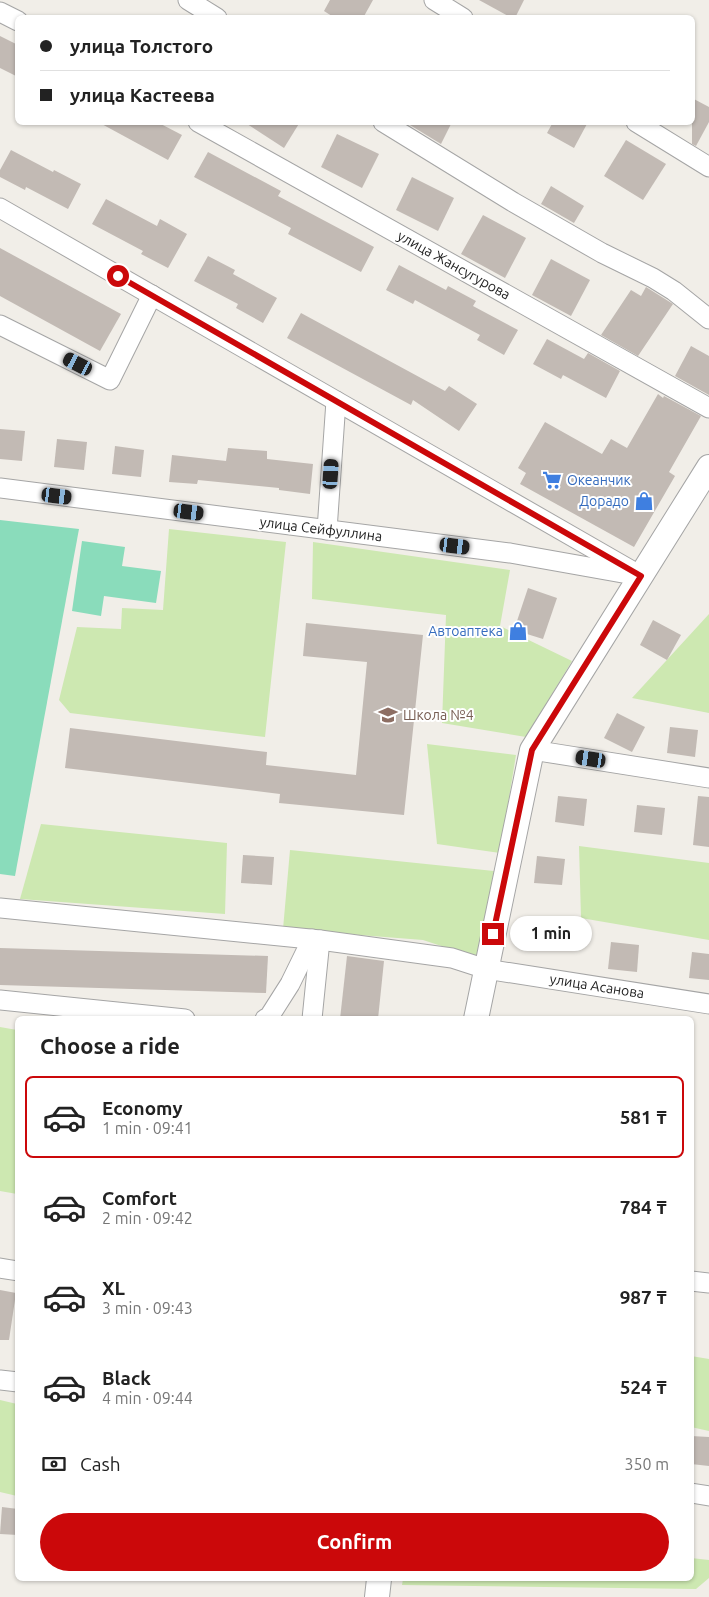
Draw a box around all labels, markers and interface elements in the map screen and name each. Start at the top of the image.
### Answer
text: улица Толстого [70,35,213,57]
text: улица Кастеева [70,84,215,106]
street label: улица Жансугурова [395,227,513,303]
route start [107,265,129,287]
car [61,351,94,377]
car [322,459,339,489]
supermarket icon: Океанчик [541,469,563,491]
place label: Океанчик [567,472,631,488]
car [41,487,72,505]
shop icon: Дорадо [633,490,655,512]
place label: Дорадо [579,493,629,509]
car [173,503,204,521]
street label: улица Сейфуллина [259,514,383,544]
car [439,537,470,555]
shop icon: Автоаптека [507,620,529,642]
place label: Автоаптека [428,623,503,639]
school or university icon: Школа №4 [377,704,399,726]
place label: Школа №4 [403,707,474,723]
car [575,749,606,769]
callout: 1 min [510,916,593,952]
route end [482,923,504,945]
text: 1 min [531,924,571,942]
street label: улица Асанова [549,971,645,1001]
text: Choose a ride [40,1033,180,1058]
icon: car [42,1095,87,1140]
text: Economy [102,1097,183,1119]
text: 581 ₸ [620,1106,667,1128]
text: 1 min · 09:41 [102,1119,193,1137]
icon: car [42,1185,87,1230]
text: Comfort [102,1187,177,1209]
text: 784 ₸ [620,1196,667,1218]
text: 2 min · 09:42 [102,1209,193,1227]
icon: car [42,1275,87,1320]
text: XL [102,1277,125,1299]
text: 987 ₸ [620,1286,667,1308]
text: 3 min · 09:43 [102,1299,193,1317]
icon: car [42,1365,87,1410]
text: Black [102,1367,151,1389]
text: 524 ₸ [620,1376,667,1398]
text: 4 min · 09:44 [102,1389,193,1407]
icon: cash [40,1450,68,1478]
text: Cash [80,1453,121,1475]
text: 350 m [624,1455,669,1473]
button: Confirm [40,1513,669,1571]

